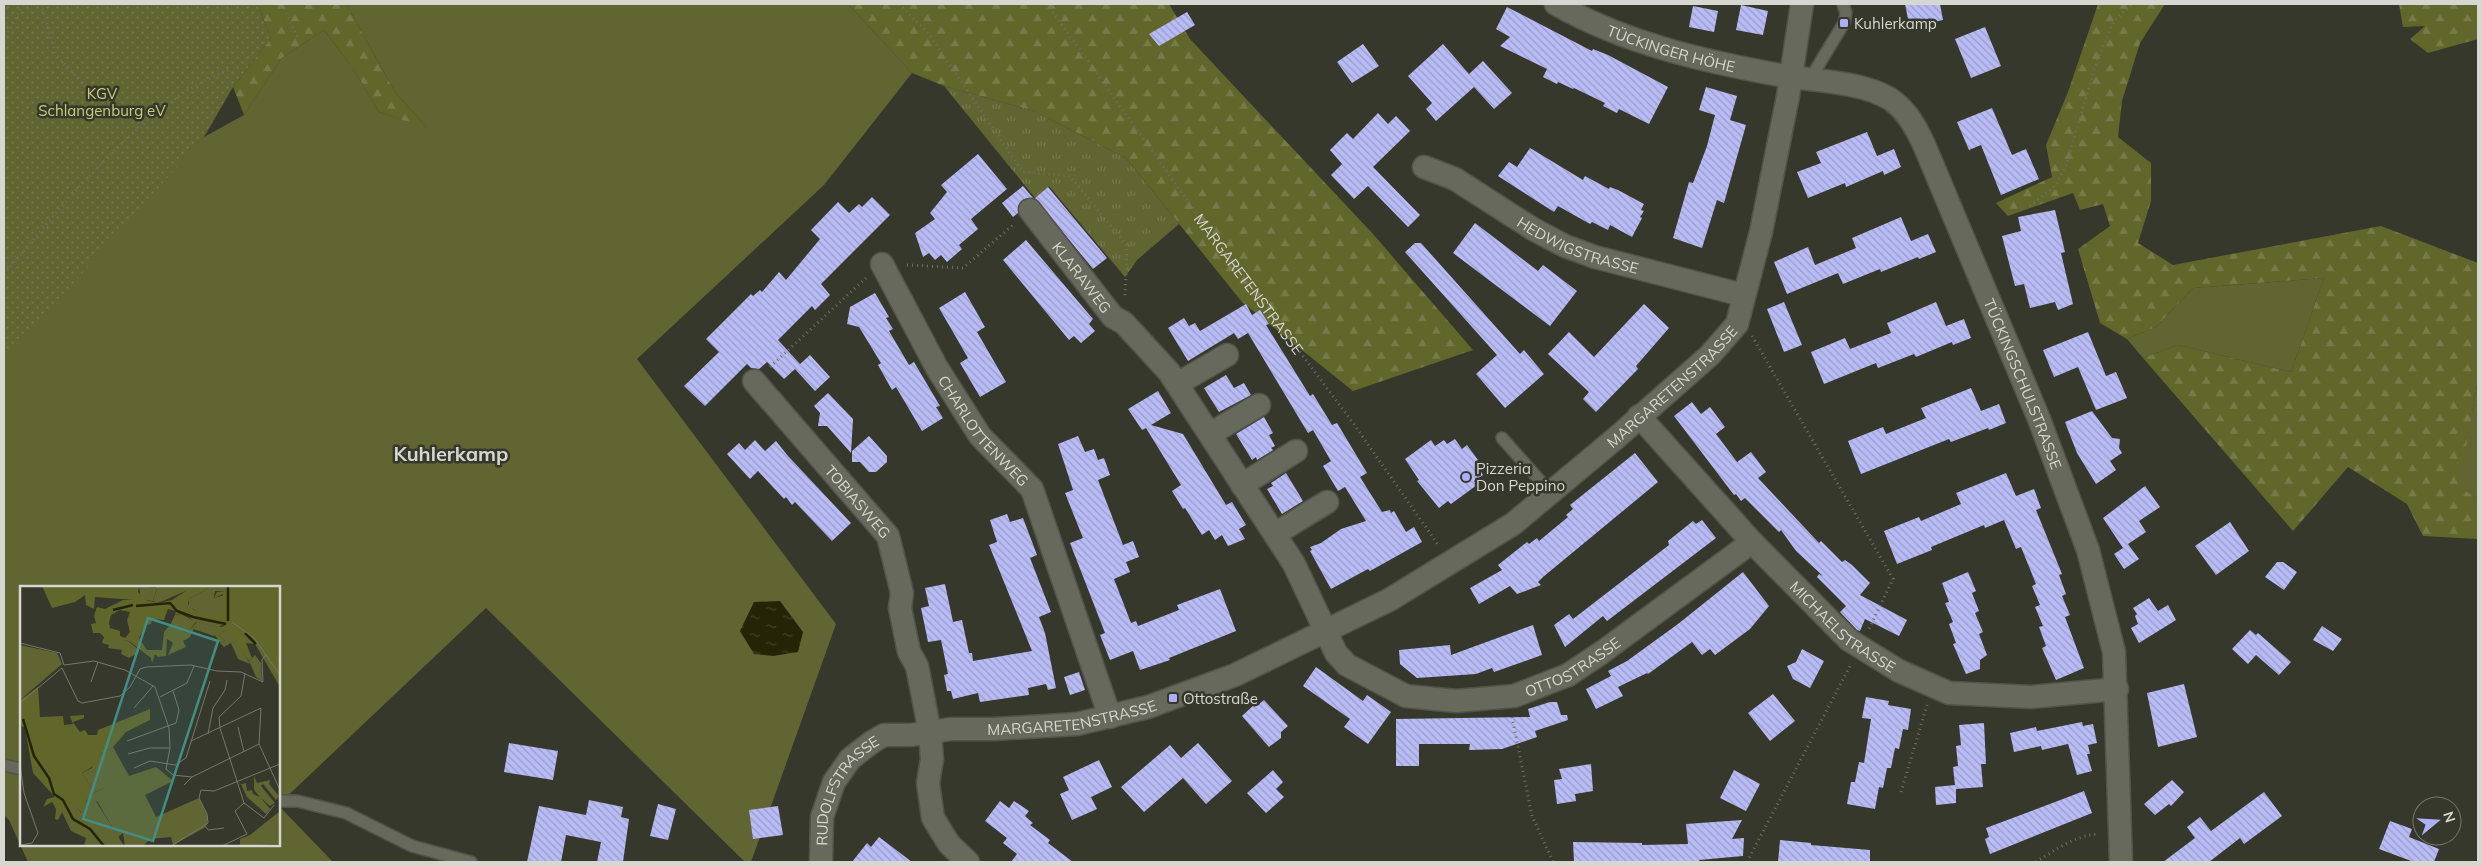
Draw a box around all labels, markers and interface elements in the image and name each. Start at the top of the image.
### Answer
place label: Kuhlerkamp [1854,14,1937,33]
marker: Kuhlerkamp [1838,17,1850,29]
street label: TÜCKINGER HÖHE [1604,20,1737,76]
park label: KGV Schlangenburg eV [38,84,166,120]
street label: MARGARETENSTRASSE [1190,209,1308,358]
street label: HEDWIGSTRASSE [1514,212,1641,277]
street label: KLARAWEG [1048,238,1116,317]
street label: TÜCKINGSCHULSTRASSE [1980,295,2066,472]
street label: MARGARETENSTRASSE [1603,321,1741,451]
street label: CHARLOTTENWEG [934,371,1033,490]
district label: Kuhlerkamp [394,441,508,466]
place label: Pizzeria Don Peppino [1476,459,1565,495]
street label: TOBIASWEG [821,461,895,542]
marker: Pizzeria Don Peppino [1460,471,1472,483]
street label: MICHAELSTRASSE [1786,577,1900,676]
inset map [20,586,280,846]
street label: OTTOSTRASSE [1522,632,1624,700]
place label: Ottostraße [1183,689,1258,708]
marker: Ottostraße [1167,692,1179,704]
street label: MARGARETENSTRASSE [987,695,1159,739]
street label: RUDOLFSTRASSE [812,731,882,846]
north arrow [2412,796,2462,846]
text: N [2439,809,2460,825]

